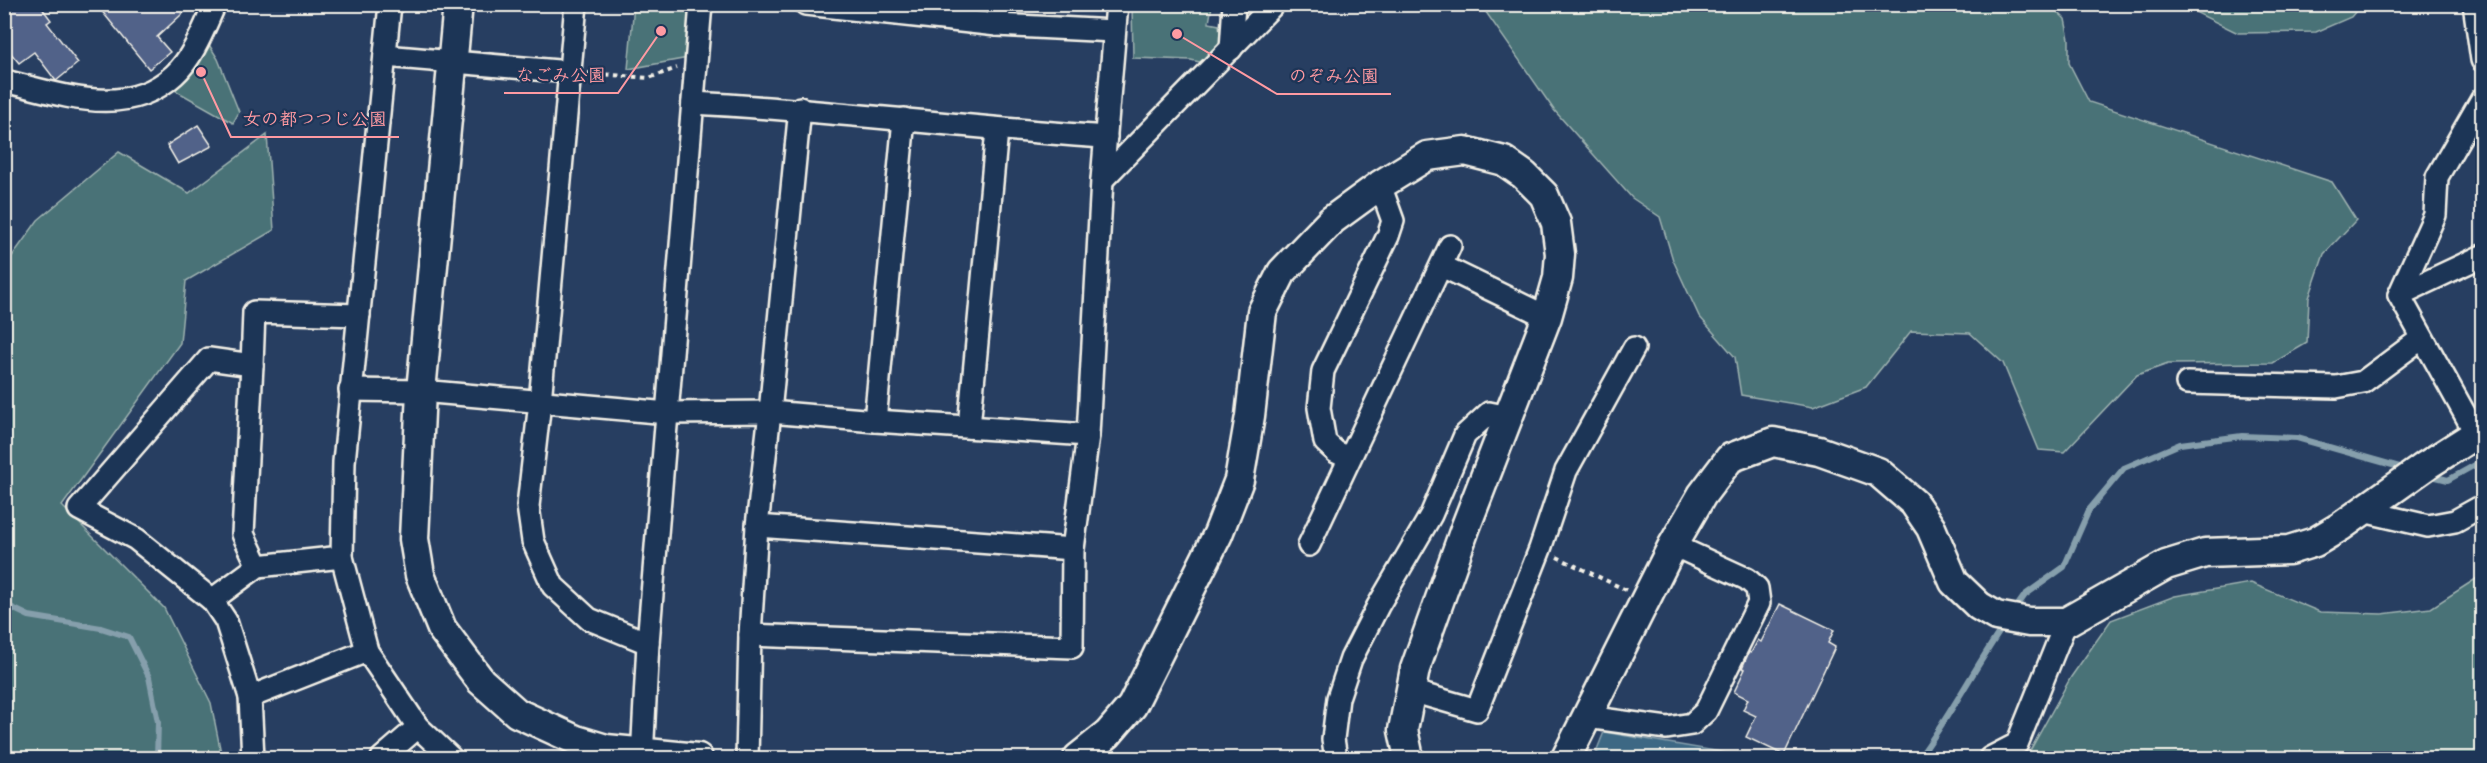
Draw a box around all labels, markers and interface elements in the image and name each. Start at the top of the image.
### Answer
callout: なごみ公園 [504,57,618,93]
callout: のぞみ公園 [1277,58,1391,94]
text: なごみ公園 [516,63,606,86]
text: のぞみ公園 [1289,64,1379,87]
callout: 女の都つつじ公園 [231,101,399,137]
text: 女の都つつじ公園 [243,107,387,130]

